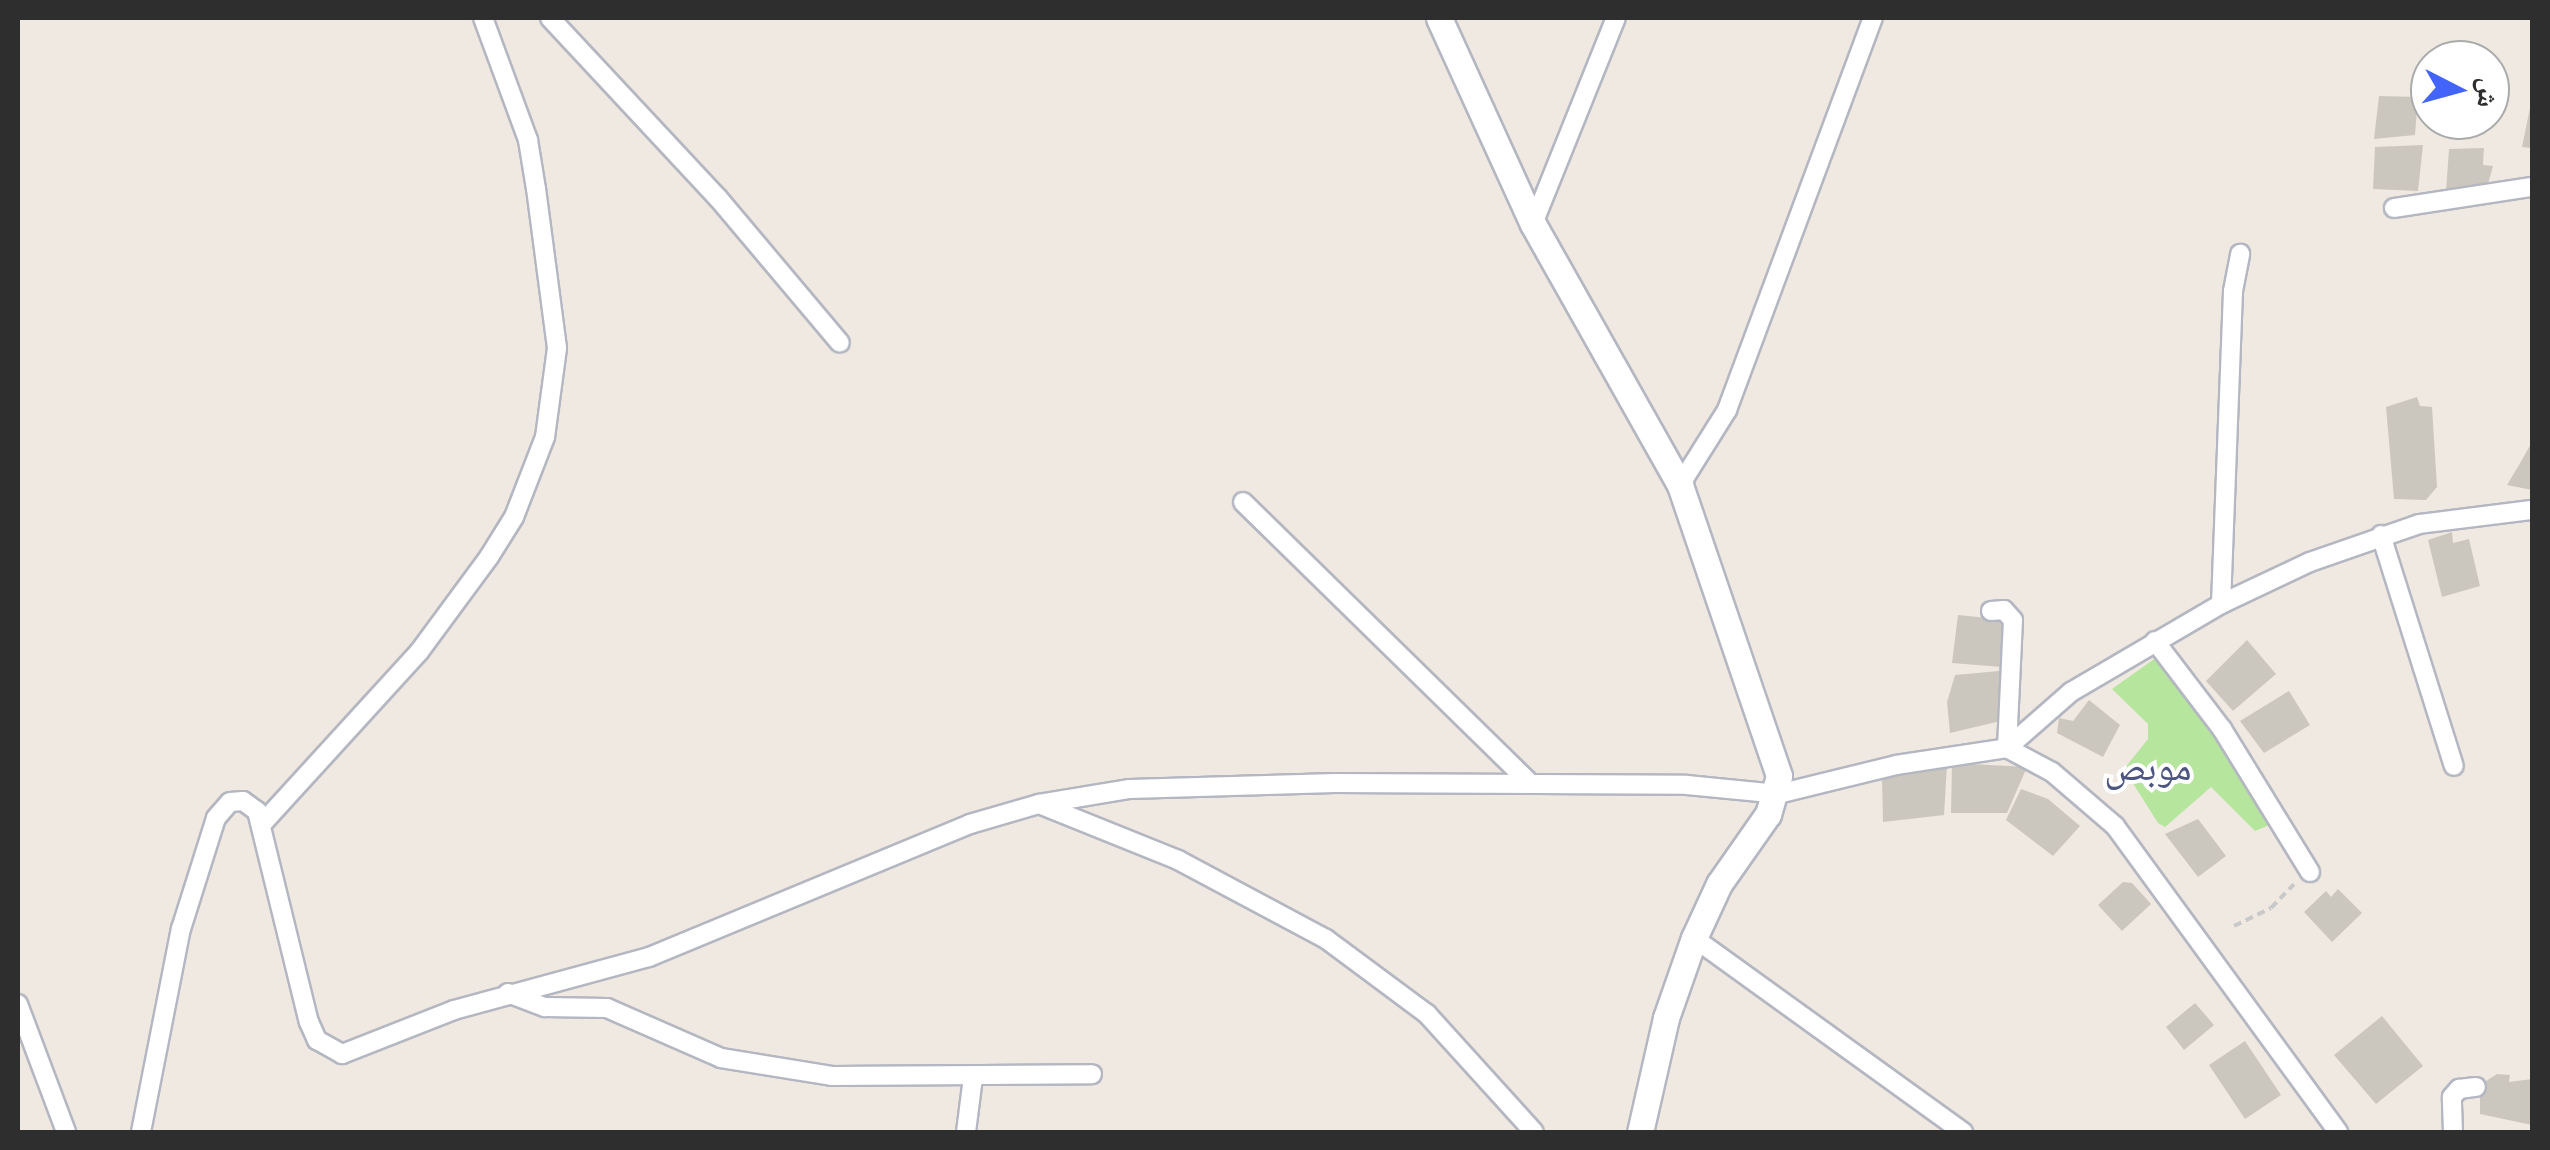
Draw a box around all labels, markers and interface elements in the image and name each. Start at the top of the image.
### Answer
north arrow [2410,40,2510,140]
text: ش [2468,76,2508,110]
district label: موبص [2104,745,2192,791]

